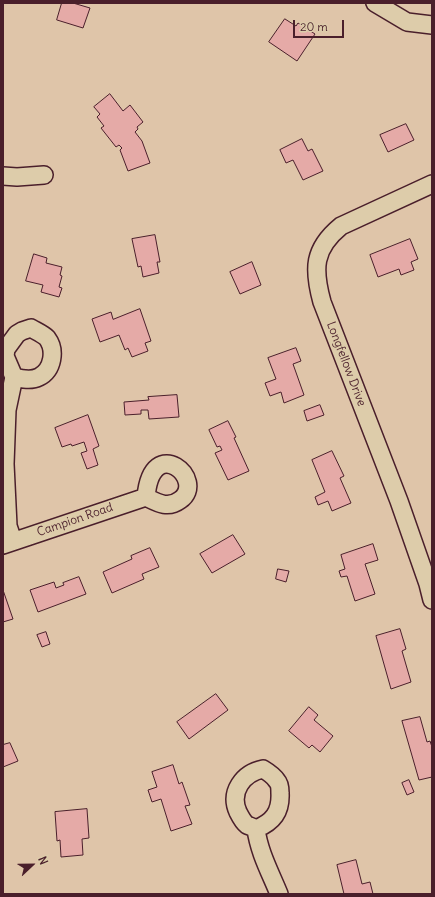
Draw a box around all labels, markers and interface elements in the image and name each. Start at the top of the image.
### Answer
scale bar [295,12,346,38]
text: 20 m [300,19,328,34]
street label: Longfellow Drive [323,320,369,408]
street label: Campion Road [35,500,115,540]
north arrow [12,845,52,885]
text: N [35,854,51,867]

